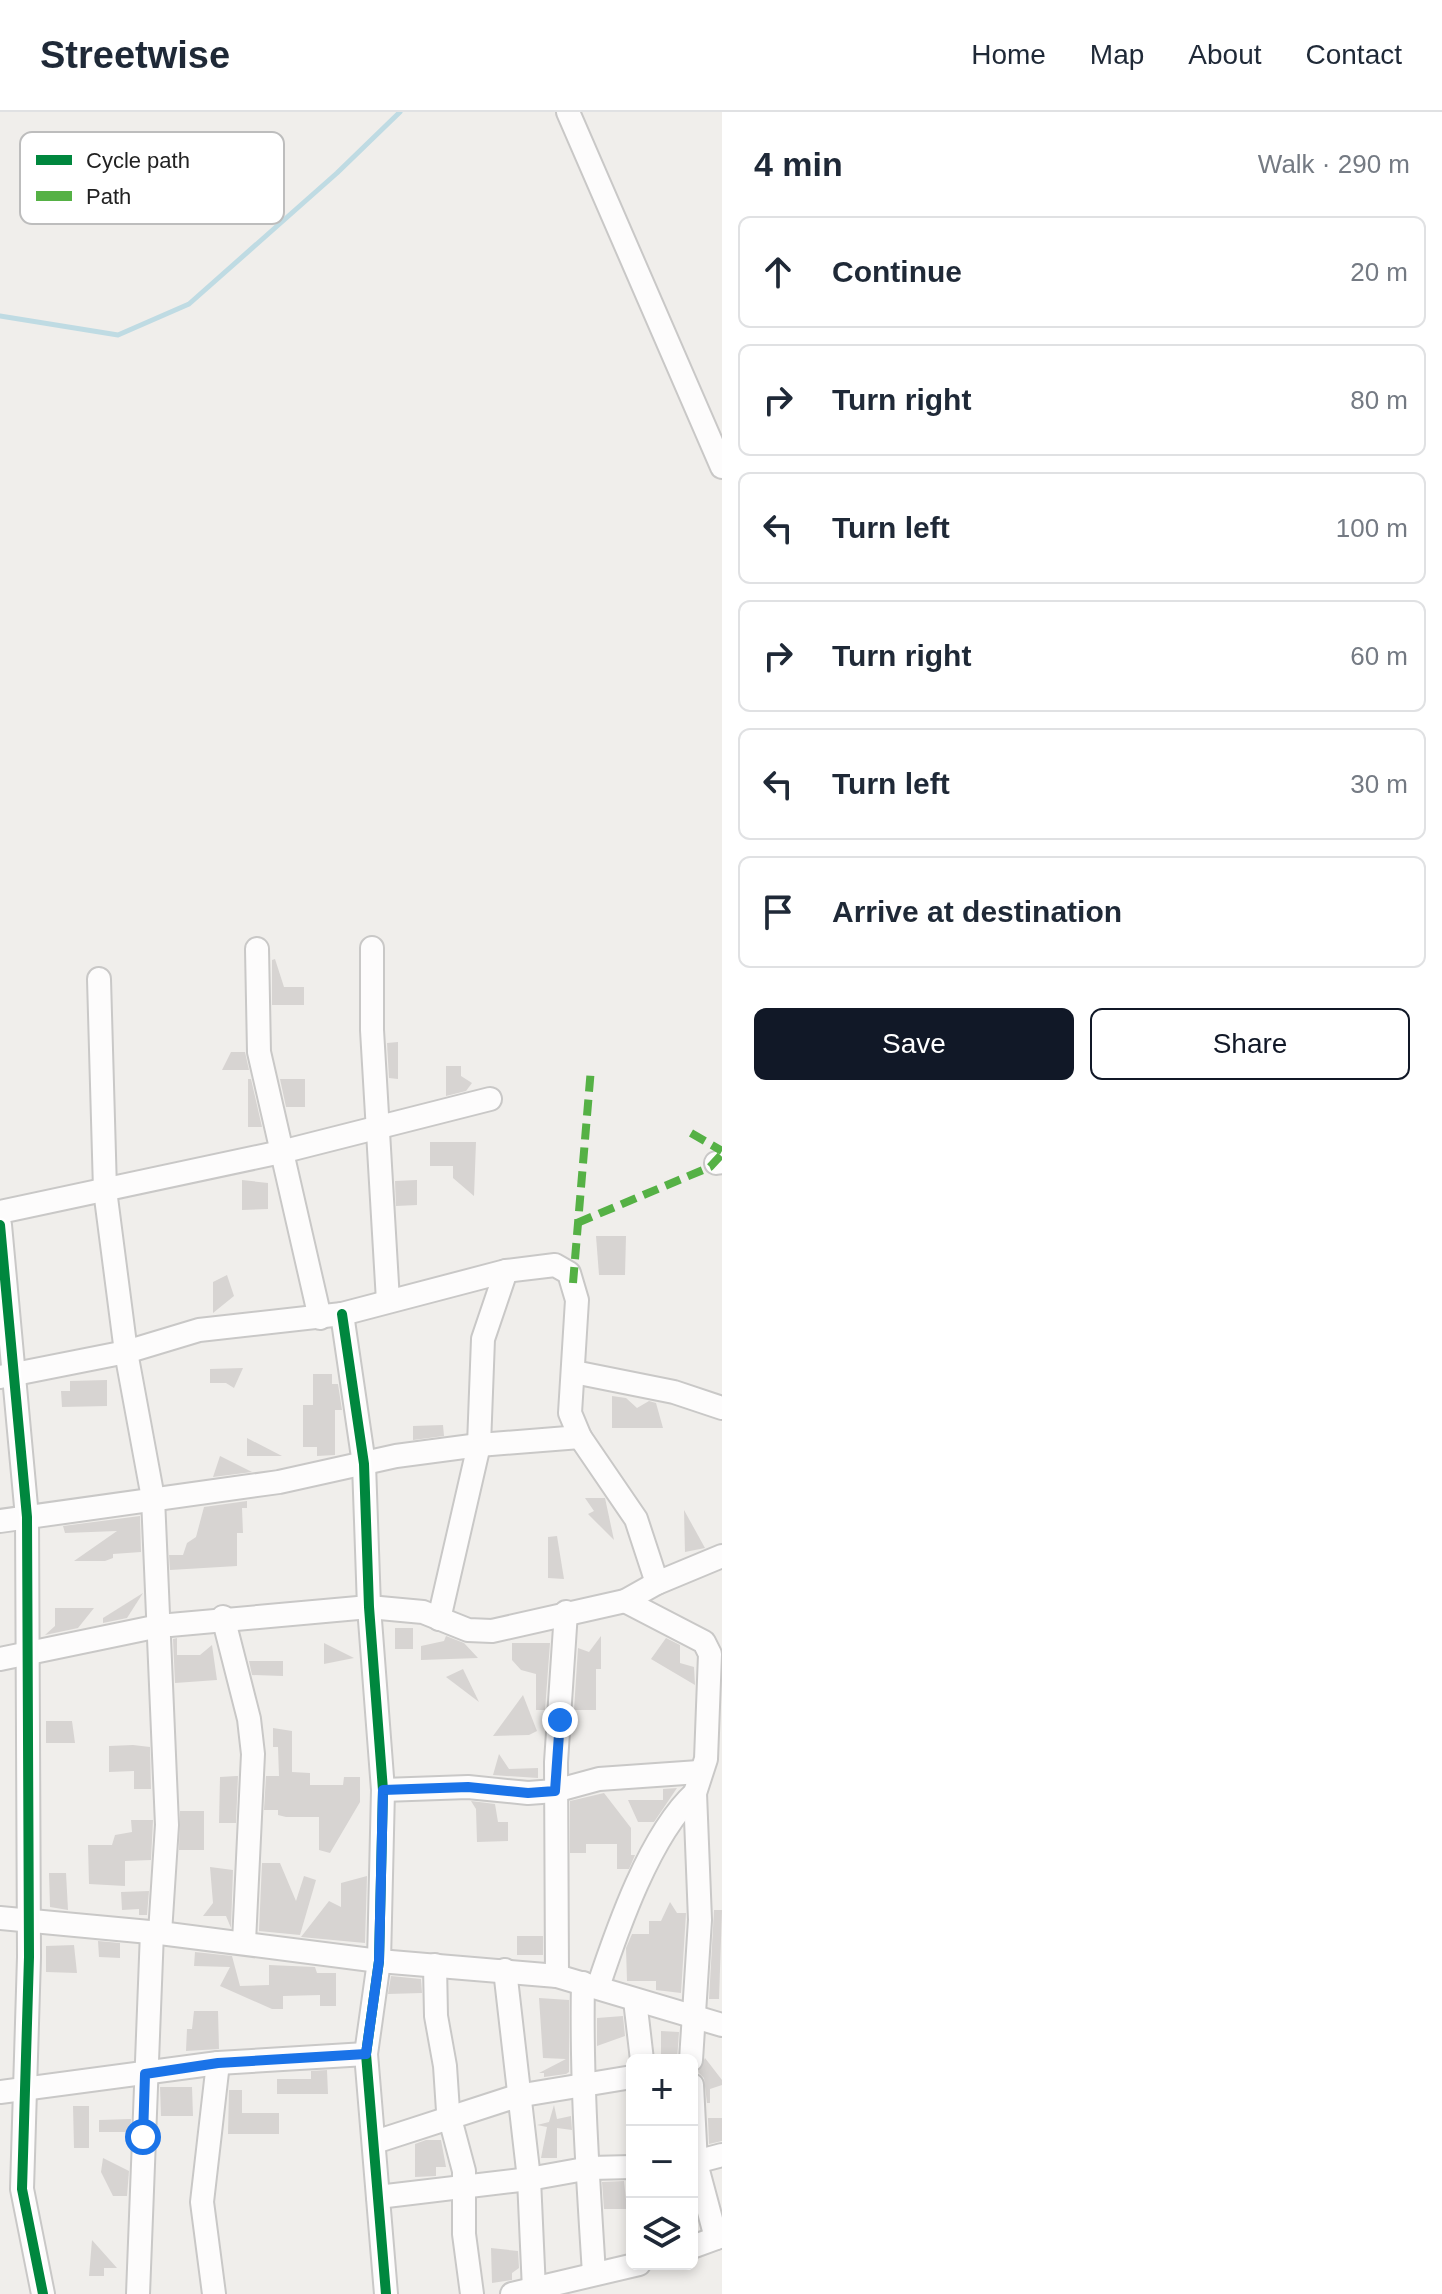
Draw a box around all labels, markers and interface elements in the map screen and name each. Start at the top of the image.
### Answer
text: Streetwise [40,34,230,76]
text: Home [971,39,1046,70]
text: Map [1090,39,1144,70]
text: About [1188,39,1262,70]
text: Contact [1306,39,1402,70]
legend [20,132,284,224]
text: 4 min [754,145,843,183]
text: Cycle path [86,148,190,173]
text: Walk · 290 m [1258,149,1410,179]
text: Path [86,184,131,209]
icon: ahead [756,250,800,294]
text: Continue [832,255,962,288]
text: 20 m [1350,257,1408,287]
icon: right [756,378,800,422]
text: Turn right [832,383,971,416]
text: 80 m [1350,385,1408,415]
icon: left [756,506,800,550]
text: Turn left [832,511,950,544]
text: 100 m [1336,513,1408,543]
icon: right [756,634,800,678]
text: Turn right [832,639,971,672]
text: 60 m [1350,641,1408,671]
icon: left [756,762,800,806]
text: Turn left [832,767,950,800]
text: 30 m [1350,769,1408,799]
icon: arrive [756,890,800,934]
text: Arrive at destination [832,895,1122,928]
button: Save [754,1008,1074,1080]
button: Share [1090,1008,1410,1080]
route end [542,1702,578,1738]
map controls [626,2054,698,2270]
button: + [626,2054,698,2126]
route start [125,2119,161,2155]
button: − [626,2126,698,2198]
button: layers [626,2198,698,2270]

